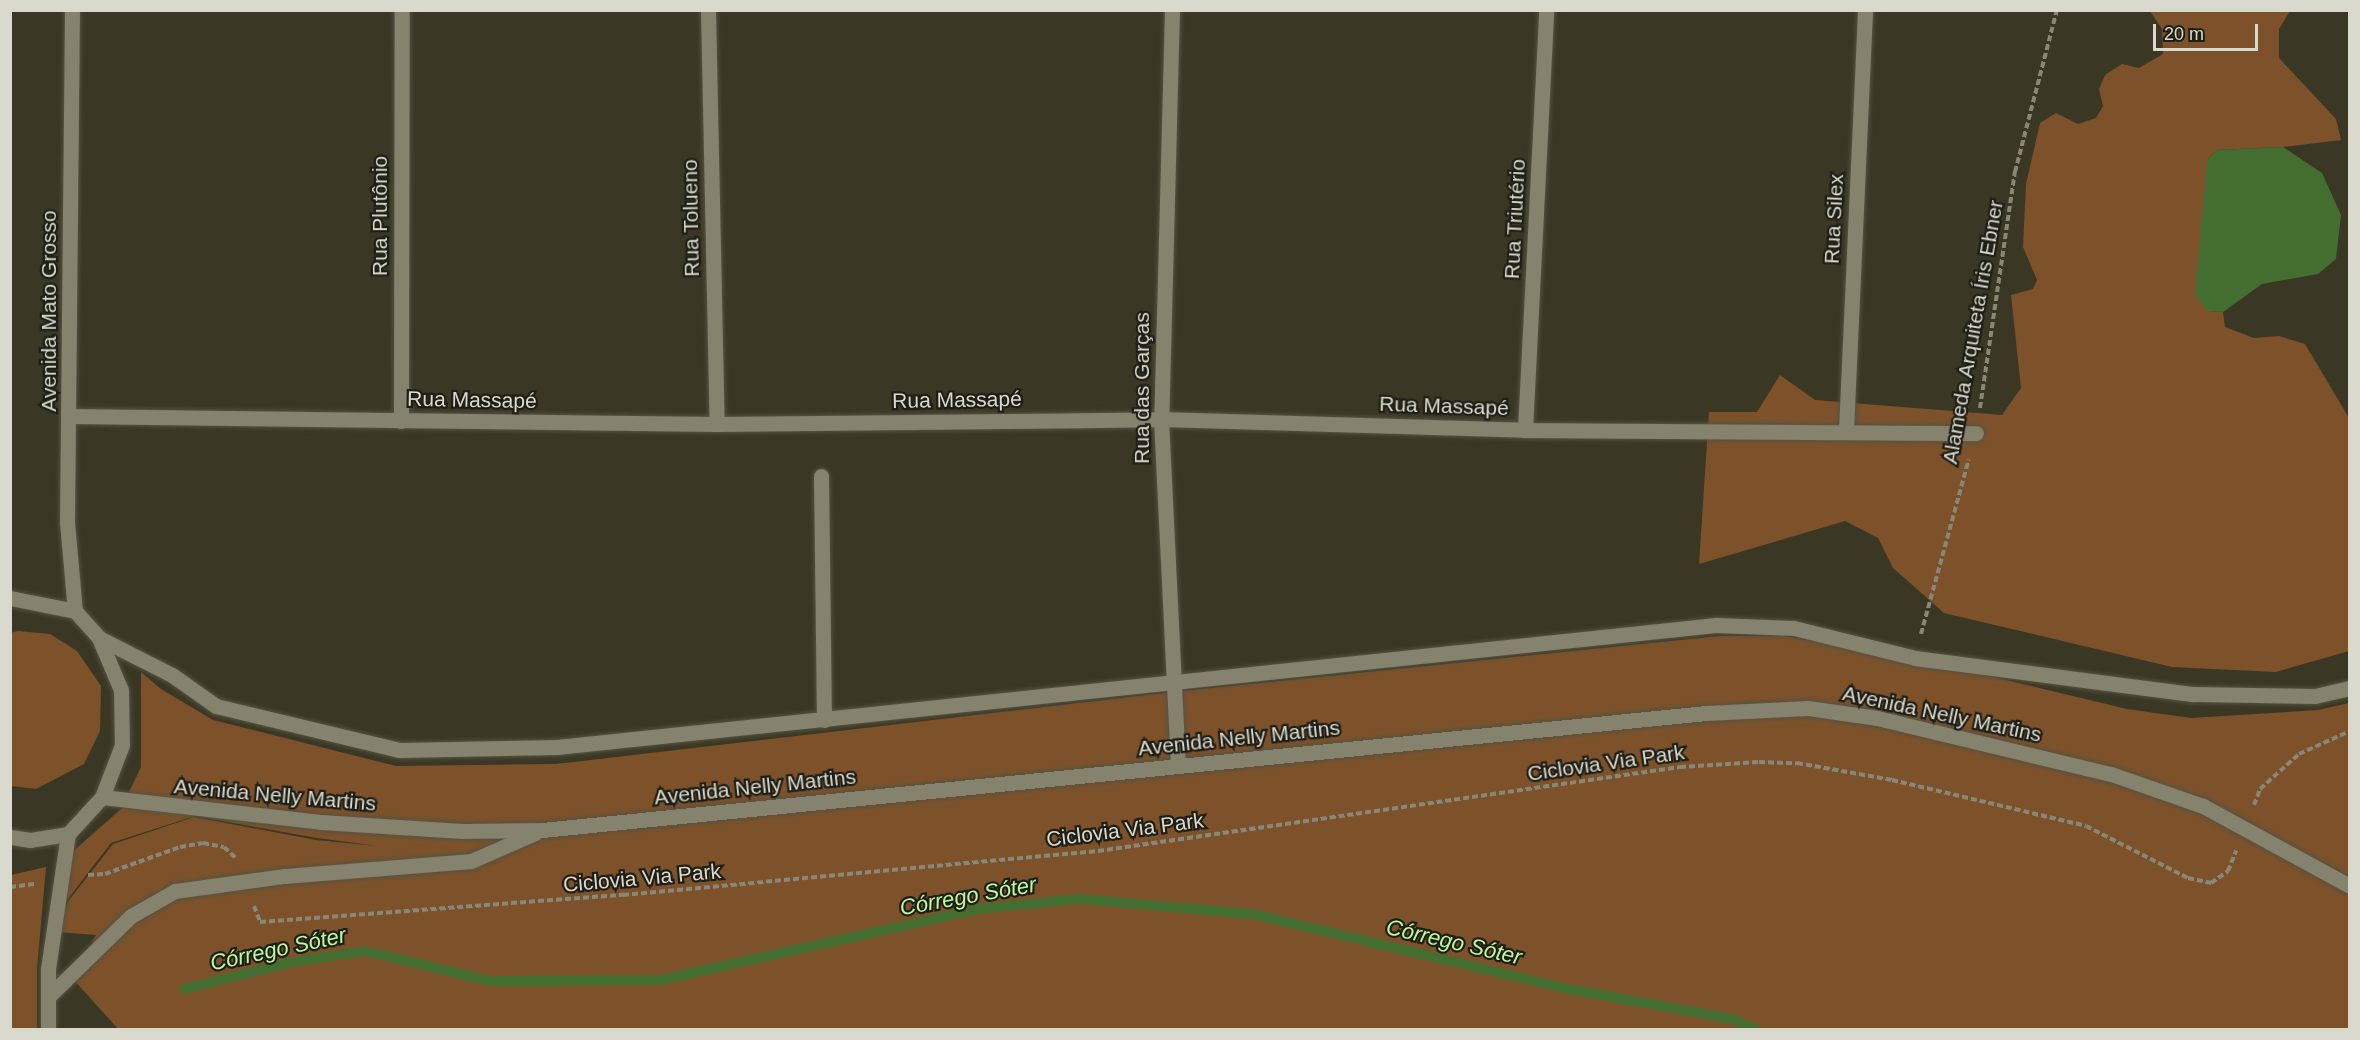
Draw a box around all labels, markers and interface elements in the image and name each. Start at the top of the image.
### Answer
scale bar [2156,12,2261,50]
text: 20 m [2164,24,2204,44]
street label: Rua Plutônio [367,156,393,276]
street label: Rua Triutério [1499,158,1531,280]
street label: Rua Tolueno [677,159,705,277]
street label: Rua Silex [1819,173,1849,265]
street label: Alameda Arquiteta Íris Ebner [1937,198,2009,466]
street label: Avenida Mato Grosso [36,210,62,412]
street label: Rua das Garças [1129,312,1155,464]
street label: Rua Massapé [407,386,537,414]
street label: Rua Massapé [892,386,1022,414]
street label: Rua Massapé [1379,391,1509,421]
street label: Avenida Nelly Martins [1840,681,2044,747]
street label: Avenida Nelly Martins [1137,715,1341,761]
street label: Ciclovia Via Park [1526,740,1686,786]
street label: Avenida Nelly Martins [653,764,857,810]
street label: Avenida Nelly Martins [173,774,377,816]
street label: Ciclovia Via Park [1045,808,1205,852]
street label: Ciclovia Via Park [562,859,722,897]
water label: Córrego Sóter [898,871,1038,921]
water label: Córrego Sóter [1384,914,1524,970]
water label: Córrego Sóter [208,922,348,976]

